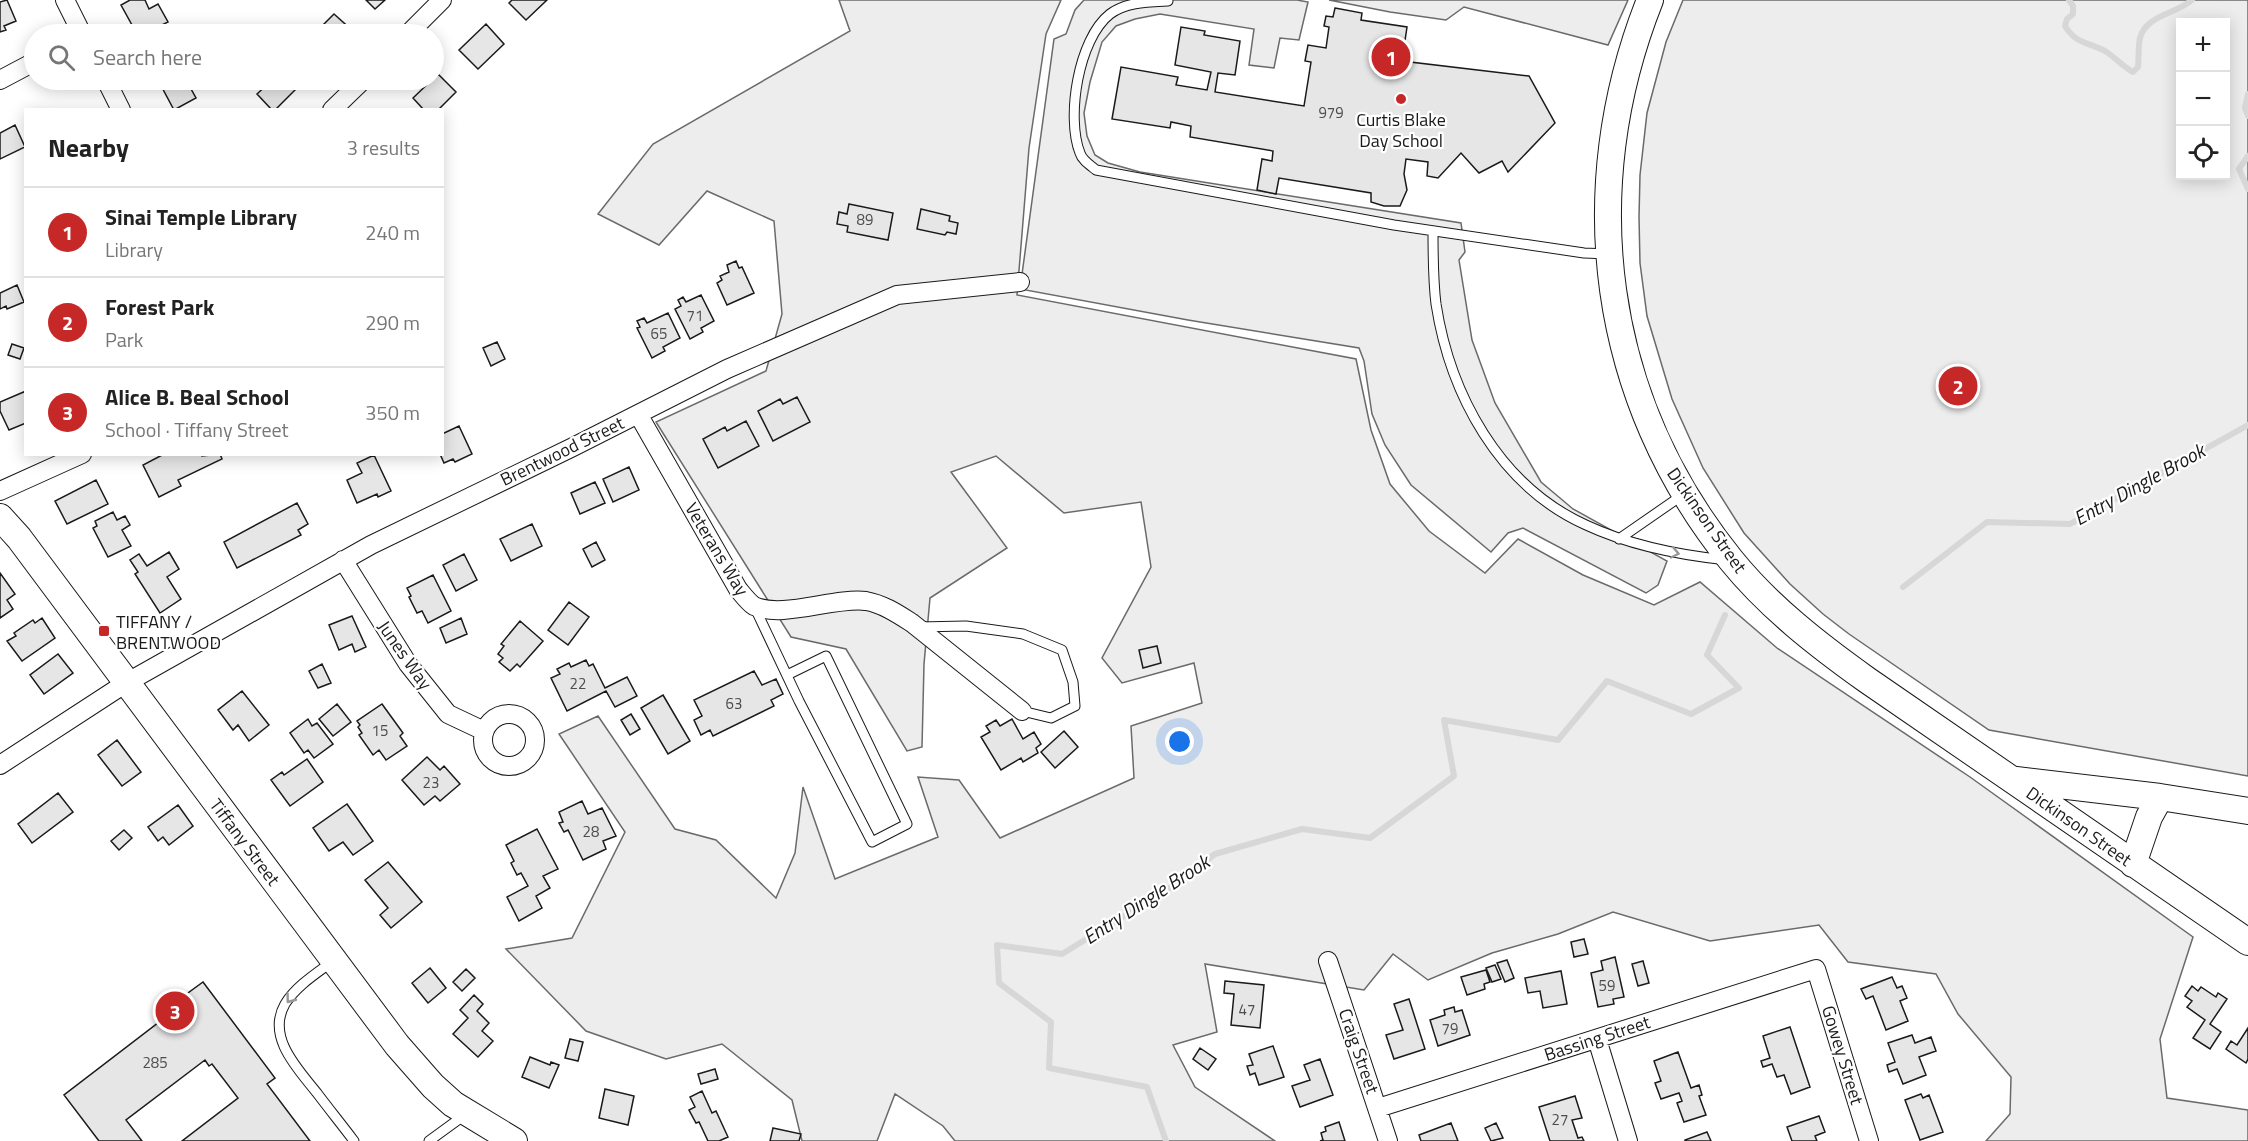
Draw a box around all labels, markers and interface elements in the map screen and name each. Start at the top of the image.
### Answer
map controls [2176,18,2230,180]
button: + [2176,18,2230,72]
search box [24,24,444,90]
pin: 1 [1372,34,1410,80]
text: Search here [93,40,202,74]
icon: search [45,41,78,74]
button: − [2176,72,2230,126]
marker: Curtis Blake Day School [1394,92,1408,106]
house number: 979 [1318,101,1344,124]
place label: Curtis Blake Day School [1356,106,1446,154]
button: locate [2176,126,2230,180]
text: Nearby [48,128,129,167]
text: 3 results [347,132,420,163]
text: Sinai Temple Library [105,200,297,234]
house number: 89 [857,208,873,231]
text: 1 [62,217,73,248]
text: 240 m [365,217,420,248]
text: Library [105,234,163,265]
text: Forest Park [105,290,214,324]
house number: 71 [687,304,703,327]
text: 2 [62,307,73,338]
text: 290 m [365,307,420,338]
house number: 65 [651,322,667,345]
text: Park [105,324,143,355]
pin: 2 [1938,364,1978,408]
text: Alice B. Beal School [105,380,289,414]
text: 3 [62,397,73,428]
text: 350 m [365,397,420,428]
street label: Brentwood Street [496,409,629,493]
text: School · Tiffany Street [105,414,289,445]
water label: Entry Dingle Brook [2068,434,2212,533]
street label: Dickinson Street [1661,462,1754,579]
street label: Veterans Way [678,497,756,601]
one-way arrow [1670,546,1680,559]
place label: TIFFANY / BRENTWOOD [116,608,221,656]
street label: Junes Way [371,615,439,695]
marker: TIFFANY / BRENTWOOD [97,624,111,638]
house number: 22 [570,672,586,695]
house number: 63 [726,692,742,715]
house number: 15 [372,719,388,742]
your location [1165,727,1194,756]
house number: 23 [423,771,439,794]
street label: Dickinson Street [2021,780,2138,873]
street label: Tiffany Street [203,793,287,892]
house number: 28 [583,820,599,843]
water label: Entry Dingle Brook [1076,845,1217,952]
house number: 59 [1599,974,1615,997]
pin: 3 [156,988,195,1034]
one-way arrow [286,993,297,1004]
house number: 47 [1239,998,1255,1021]
street label: Gowey Street [1815,1002,1871,1108]
street label: Craig Street [1332,1005,1386,1098]
street label: Bassing Street [1540,1008,1654,1068]
house number: 79 [1442,1017,1458,1040]
house number: 285 [142,1051,168,1074]
house number: 27 [1552,1108,1568,1131]

